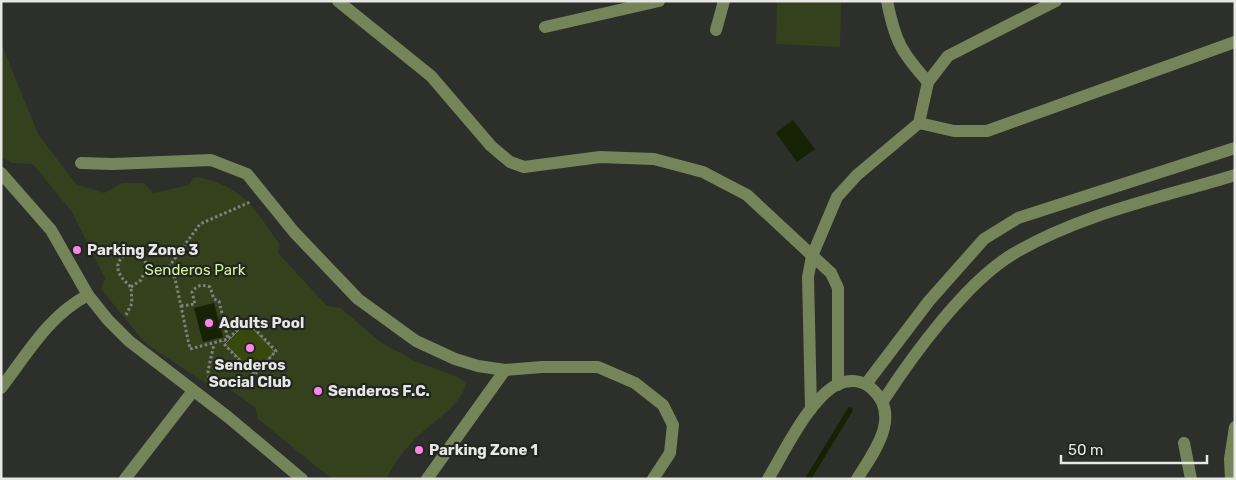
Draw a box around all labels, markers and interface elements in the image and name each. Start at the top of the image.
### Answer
place label: Parking Zone 3 [87,241,199,259]
marker: Parking Zone 3 [71,244,83,256]
park label: Senderos Park [145,261,246,279]
place label: Adults Pool [219,314,304,332]
marker: Adults Pool [203,317,215,329]
marker: Senderos Social Club [244,342,256,354]
place label: Senderos Social Club [209,356,291,391]
place label: Senderos F.C. [328,382,430,400]
marker: Senderos F.C. [312,385,324,397]
scale bar [1061,432,1207,464]
place label: Parking Zone 1 [429,441,538,459]
text: 50 m [1068,441,1103,459]
marker: Parking Zone 1 [413,444,425,456]

